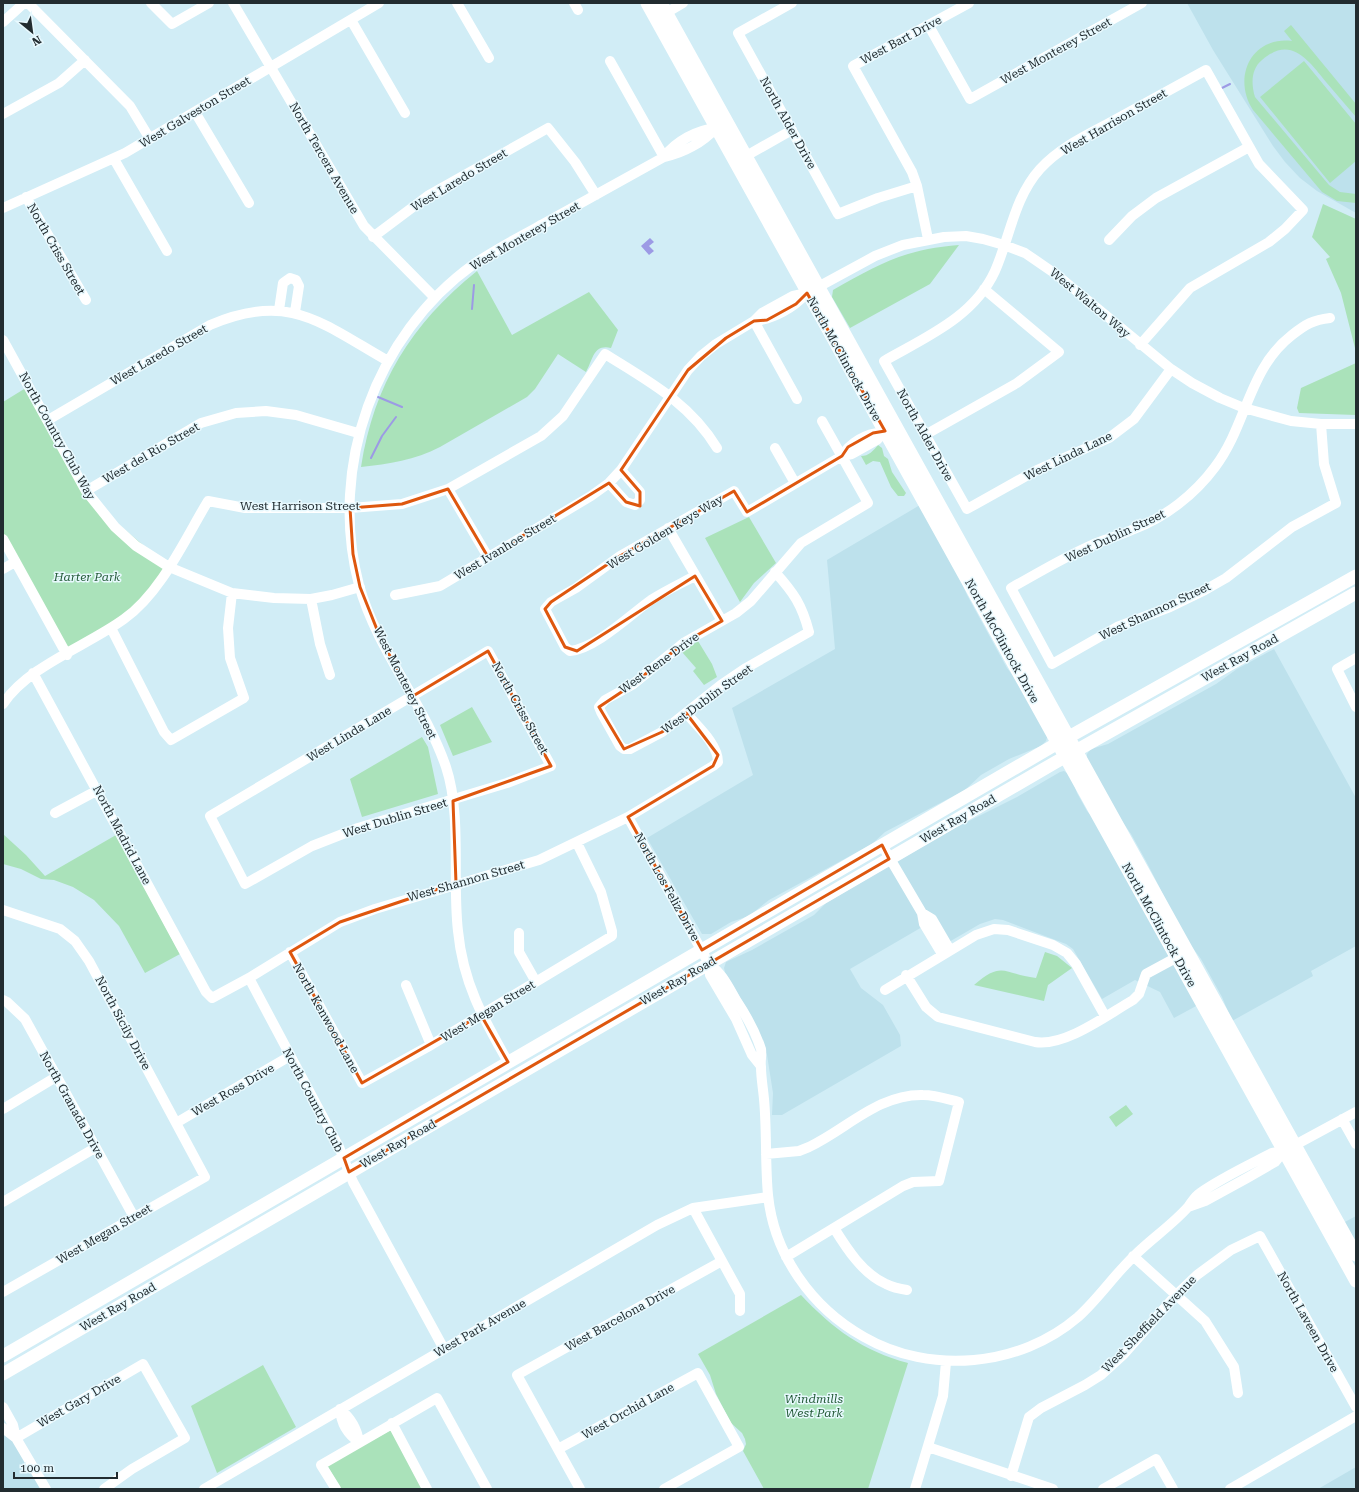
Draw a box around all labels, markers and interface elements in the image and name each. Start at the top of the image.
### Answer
north arrow [12,12,52,52]
street label: West Bart Drive [858,13,944,67]
street label: West Monterey Street [998,14,1114,87]
text: N [29,33,43,48]
street label: West Galveston Street [137,73,254,151]
street label: North Alder Drive [757,75,819,172]
street label: West Harrison Street [1059,86,1170,158]
street label: North Tercera Avenue [286,100,362,217]
street label: West Laredo Street [408,146,510,214]
street label: West Monterey Street [468,199,583,273]
street label: North Criss Street [24,201,88,298]
street label: West Walton Way [1047,265,1134,341]
street label: North McClintock Drive [804,294,884,424]
street label: West Laredo Street [108,321,210,388]
street label: North Country Club Way [16,370,98,503]
street label: North Alder Drive [894,387,956,484]
street label: West del Rio Street [100,419,202,486]
street label: West Linda Lane [1022,428,1115,483]
street label: West Golden Keys Way [604,491,726,572]
street label: West Harrison Street [240,499,360,513]
street label: West Dublin Street [1063,506,1168,565]
street label: West Ivanhoe Street [452,511,559,583]
park label: Harter Park [53,570,121,584]
street label: North McClintock Drive [962,576,1042,706]
street label: West Shannon Street [1097,579,1213,643]
street label: West Monterey Street [370,624,440,742]
street label: West Rene Drive [616,629,702,697]
street label: West Ray Road [1199,631,1281,685]
street label: North Criss Street [489,659,551,757]
street label: West Dublin Street [659,661,756,737]
street label: West Linda Lane [304,703,394,765]
street label: North Madrid Lane [90,783,154,887]
street label: West Ray Road [917,791,999,846]
street label: West Dublin Street [341,795,450,841]
street label: North Los Feliz Drive [631,830,703,944]
street label: West Shannon Street [406,857,527,904]
street label: North McClintock Drive [1119,860,1199,990]
street label: West Ray Road [637,953,719,1008]
street label: North Kenwood Lane [290,961,362,1076]
street label: North Sicily Drive [92,974,154,1073]
street label: West Megan Street [438,977,538,1045]
street label: North Country Club [280,1046,346,1155]
street label: North Granada Drive [37,1049,108,1162]
street label: West Ross Drive [189,1061,277,1119]
street label: West Ray Road [357,1116,439,1171]
street label: West Megan Street [54,1201,155,1267]
street label: North Laveen Drive [1274,1269,1342,1375]
street label: West Sheffield Avenue [1099,1272,1199,1375]
street label: West Ray Road [77,1279,159,1334]
street label: West Barcelona Drive [563,1282,678,1354]
street label: West Park Avenue [431,1296,529,1360]
street label: West Gary Drive [35,1371,124,1431]
street label: West Orchid Lane [579,1380,677,1442]
park label: Windmills West Park [785,1392,844,1420]
scale bar [14,1454,117,1480]
text: 100 m [20,1461,54,1475]

